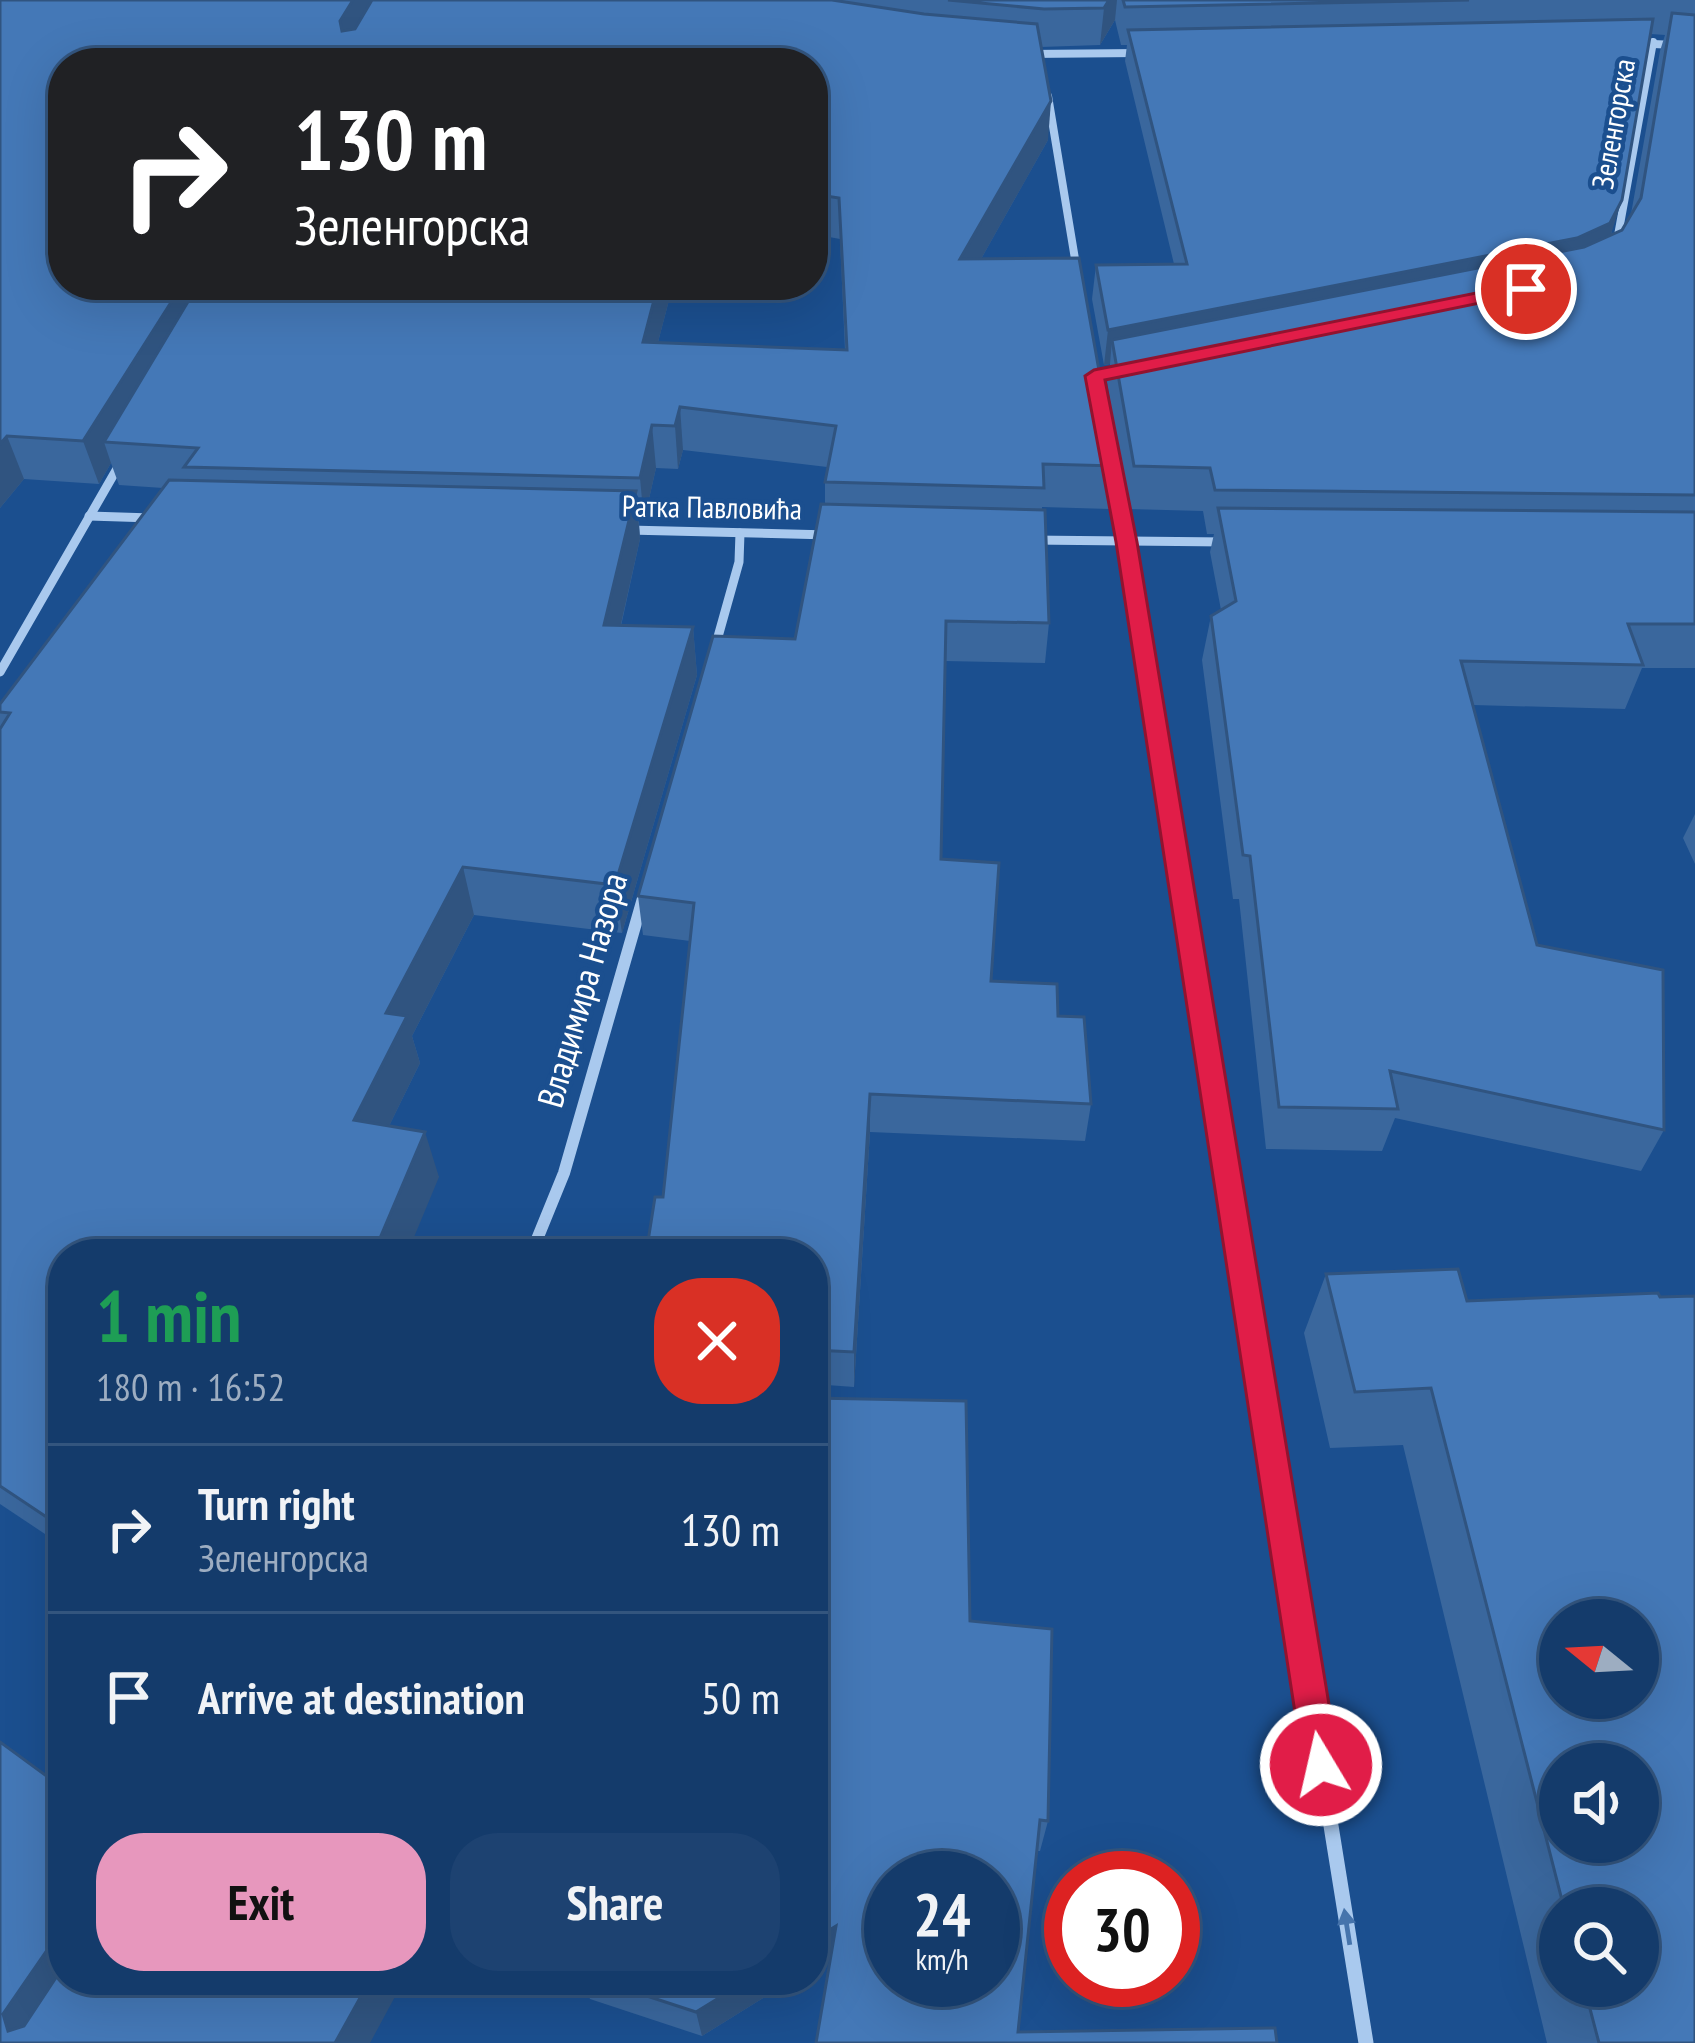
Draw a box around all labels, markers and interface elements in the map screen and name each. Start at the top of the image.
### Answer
street label: Зеленгорска [1582,56,1643,192]
text: 130 m [294,84,487,193]
icon: right [96,96,252,252]
text: Зеленгорска [294,190,530,260]
pin [1475,238,1577,340]
icon: arrive [1493,256,1559,322]
street label: Ратка Павловића [622,485,802,528]
street label: Владимира Назора [526,867,637,1113]
text: 1 min [96,1269,241,1362]
button: close [654,1278,780,1404]
text: 180 m · 16:52 [96,1361,285,1412]
text: Turn right [198,1474,355,1532]
icon: right [96,1496,162,1562]
text: 130 m [680,1500,780,1558]
text: Зеленгорска [198,1532,369,1583]
north arrow [1539,1599,1659,1719]
map controls [1539,1599,1659,2007]
icon: arrive [96,1664,162,1730]
text: Arrive at destination [198,1668,525,1726]
text: 50 m [701,1668,780,1726]
position arrow [1258,1702,1384,1828]
button: sound [1539,1743,1659,1863]
button: Exit [96,1833,426,1971]
button: Share [450,1833,780,1971]
speed limit sign: 30 [1044,1851,1200,2007]
text: 24 [913,1875,971,1953]
button: search [1539,1887,1659,2007]
one-way arrow [1337,1908,1356,1946]
text: km/h [915,1939,969,1978]

